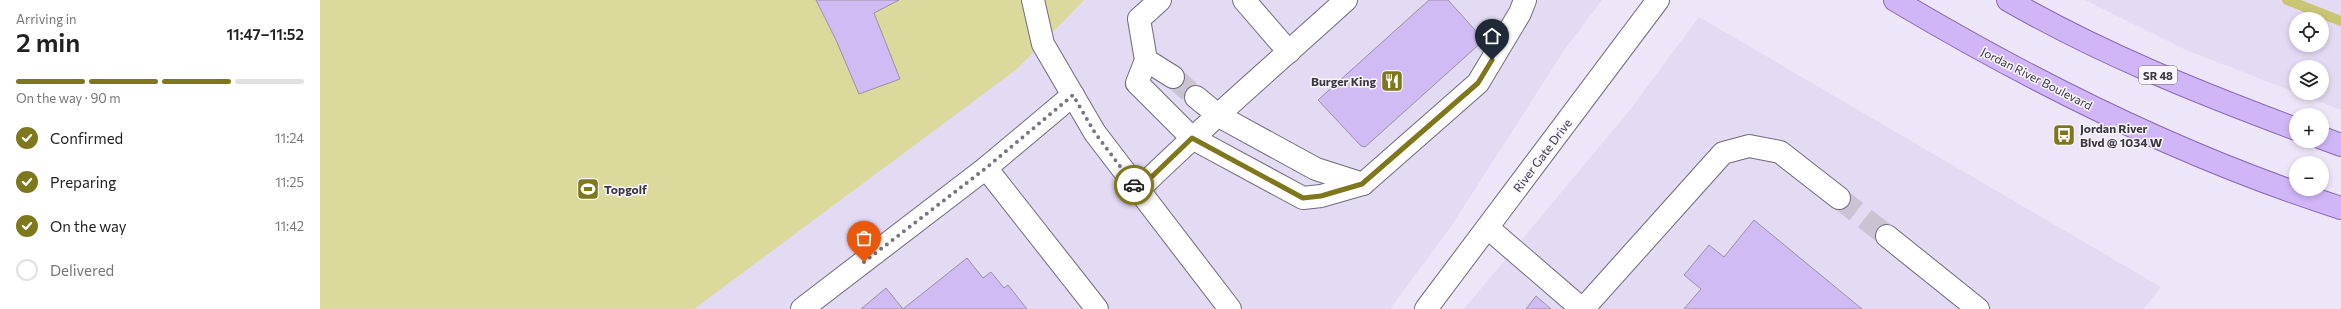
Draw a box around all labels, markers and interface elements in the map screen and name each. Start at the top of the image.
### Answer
text: Arriving in [16,11,76,27]
map controls [2289,12,2329,196]
button: locate [2289,12,2329,52]
pin [1475,19,1509,60]
text: 11:47–11:52 [226,25,304,43]
icon: home [1481,25,1503,47]
text: 2 min [16,26,80,57]
street label: Jordan River Boulevard [1979,44,2095,113]
button: layers [2289,60,2329,100]
road number: SR 48 [2139,66,2177,84]
restaurant icon: Burger King [1379,68,1405,94]
place label: Burger King [1311,74,1376,88]
text: On the way · 90 m [16,90,121,106]
button: + [2289,108,2329,148]
street label: River Gate Drive [1510,116,1574,194]
place label: Jordan River Blvd @ 1034 W [2080,121,2163,149]
bus stop icon: Jordan River Blvd @ 1034 W [2051,122,2077,148]
icon: check [16,127,38,149]
text: Confirmed [50,129,123,147]
text: 11:24 [275,130,304,146]
button: − [2289,156,2329,196]
courier [1114,165,1154,205]
icon: check [16,171,38,193]
text: Preparing [50,173,116,191]
text: 11:25 [275,174,304,190]
icon: car [1123,174,1145,196]
sports icon: Topgolf [575,176,601,202]
place label: Topgolf [604,182,647,196]
icon: check [16,215,38,237]
text: On the way [50,217,127,235]
text: 11:42 [275,218,304,234]
pin [847,221,881,262]
icon: bag [853,227,875,249]
text: Delivered [50,261,114,279]

